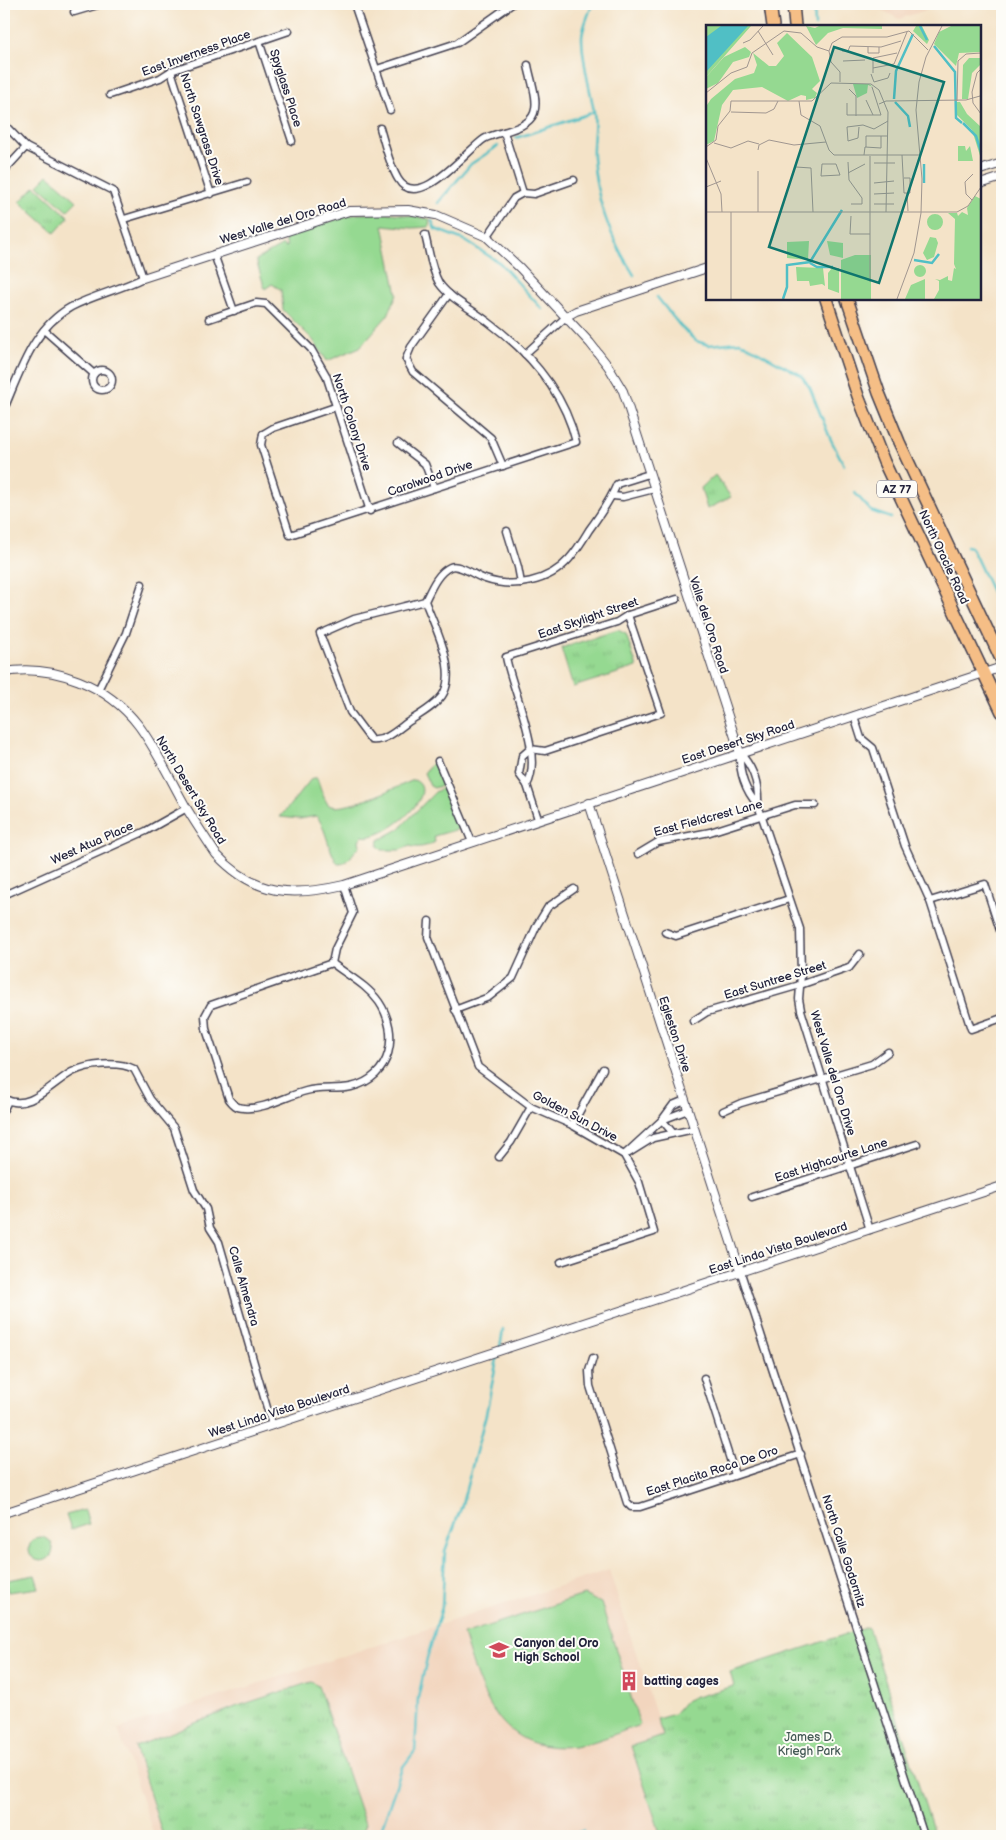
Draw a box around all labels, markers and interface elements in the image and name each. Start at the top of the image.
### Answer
inset map [706,25,981,300]
street label: East Inverness Place [140,27,253,80]
street label: Spyglass Place [266,47,305,129]
street label: North Sawgrass Drive [176,71,227,187]
street label: West Valle del Oro Road [218,195,348,248]
street label: North Colony Drive [329,372,374,473]
street label: Carolwood Drive [386,457,475,500]
road number: AZ 77 [877,480,917,498]
street label: North Oracle Road [915,508,972,607]
street label: Valle del Oro Road [686,575,731,676]
street label: East Skylight Street [536,594,640,643]
street label: East Desert Sky Road [680,717,797,768]
street label: North Desert Sky Road [152,733,229,847]
street label: East Fieldcrest Lane [652,797,764,840]
street label: West Atua Place [49,819,136,868]
street label: East Suntree Street [722,958,828,1003]
street label: Egleston Drive [655,994,694,1074]
street label: West Valle del Oro Drive [806,1009,859,1138]
street label: Golden Sun Drive [530,1088,620,1145]
street label: East Highcourte Lane [773,1135,890,1186]
street label: East Linda Vista Boulevard [707,1219,849,1278]
street label: Calle Almendra [225,1244,262,1328]
street label: West Linda Vista Boulevard [207,1382,352,1441]
street label: East Placita Roca De Oro [644,1443,780,1500]
street label: North Calle Godornitz [818,1493,869,1610]
place label: Canyon del Oro High School [514,1636,599,1665]
school or university icon: Canyon del Oro High School [488,1639,510,1661]
building icon: batting cages [618,1670,640,1692]
place label: batting cages [644,1674,719,1689]
park label: James D. Kriegh Park [778,1730,841,1759]

